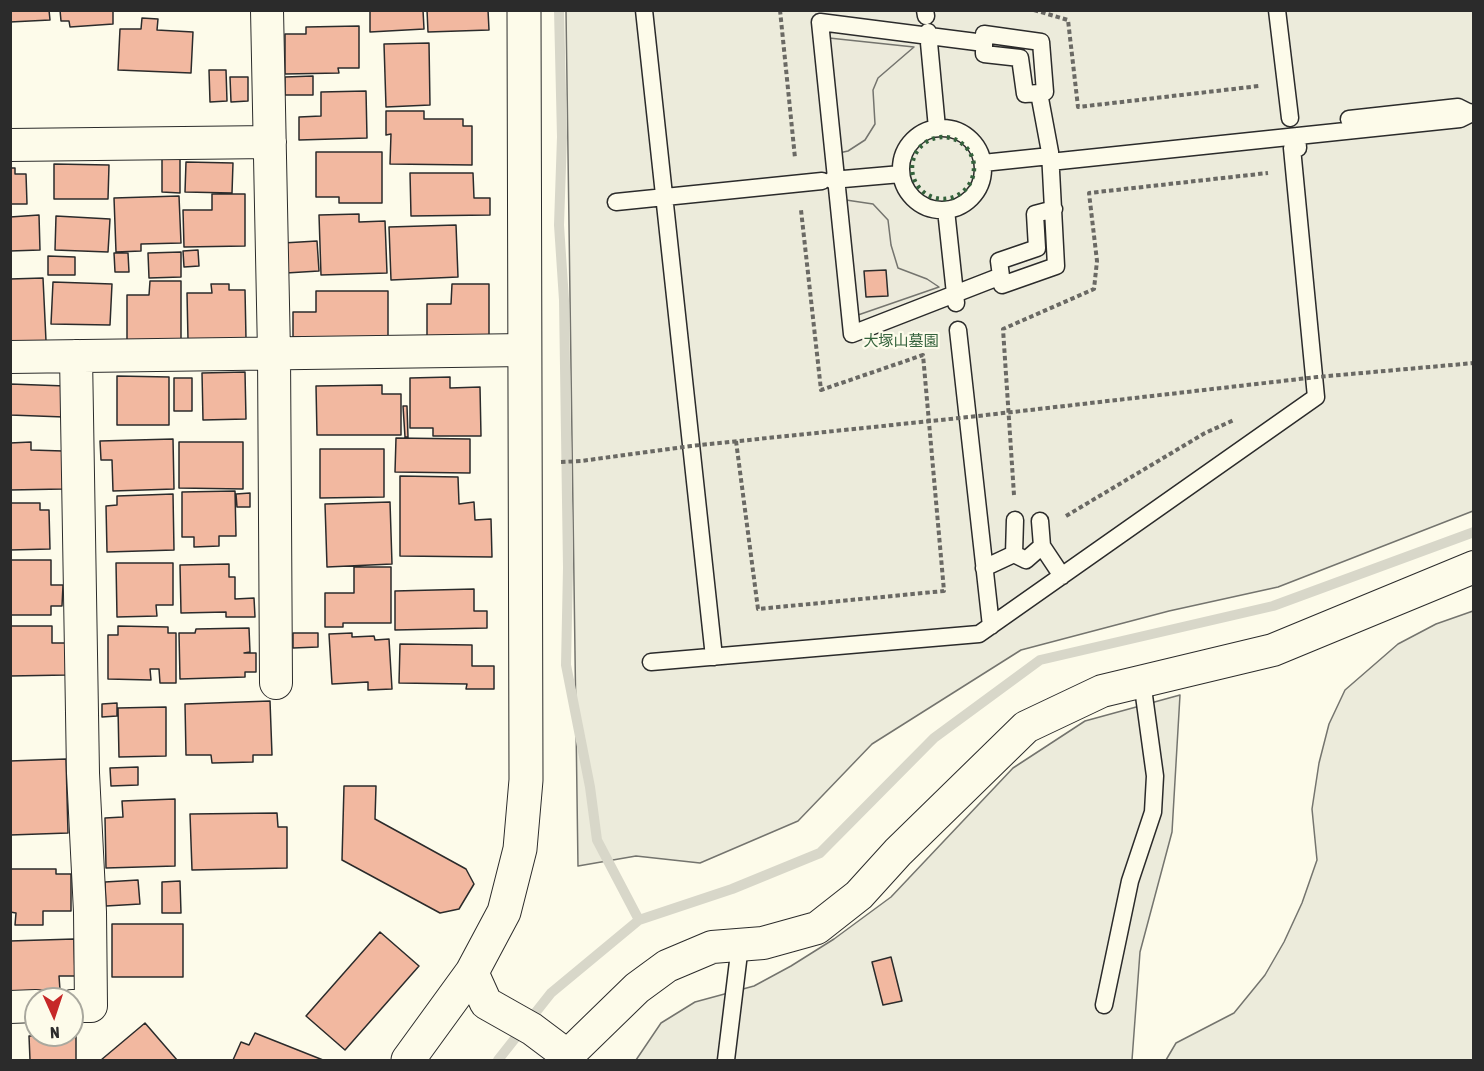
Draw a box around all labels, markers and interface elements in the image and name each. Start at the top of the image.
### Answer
park label: 大塚山墓園 [864,332,938,350]
north arrow [24,987,84,1047]
text: N [50,1024,60,1042]

